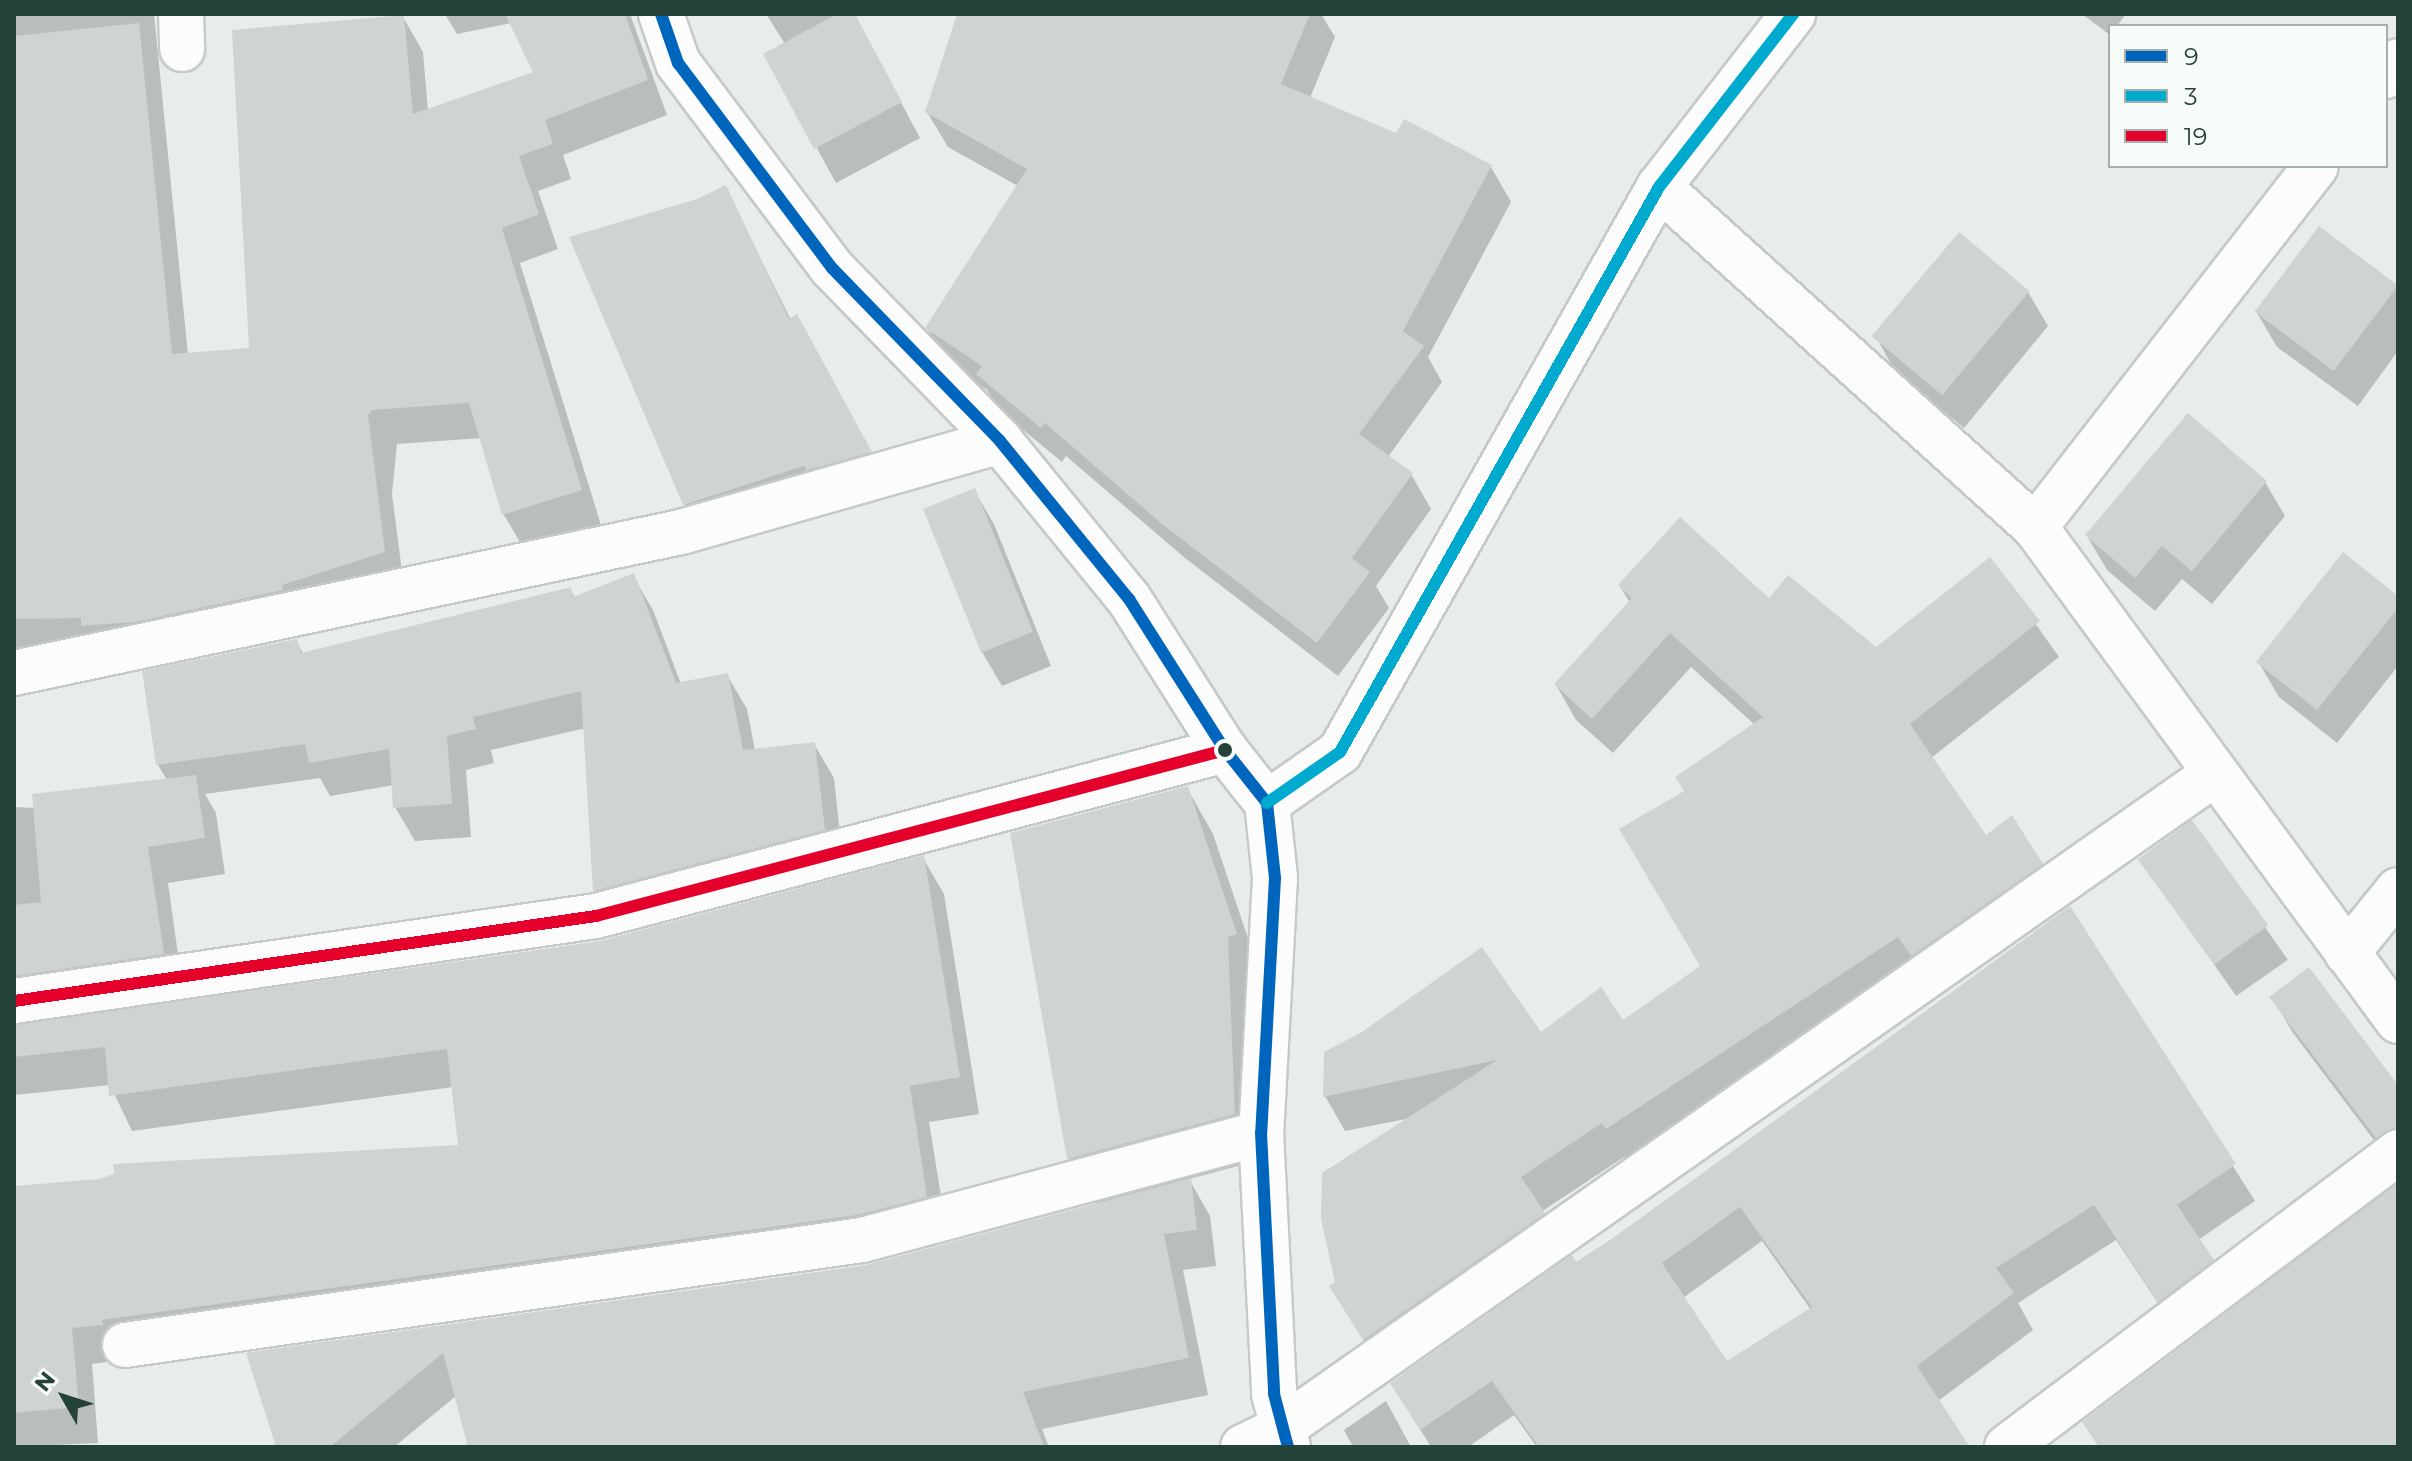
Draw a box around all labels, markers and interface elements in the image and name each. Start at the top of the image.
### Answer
legend [2108,24,2388,168]
text: 9 [2184,42,2199,71]
text: 3 [2184,82,2198,111]
text: 19 [2184,122,2207,151]
unlabelled marker [1217,742,1233,758]
north arrow [24,1357,104,1437]
text: N [29,1366,61,1397]

